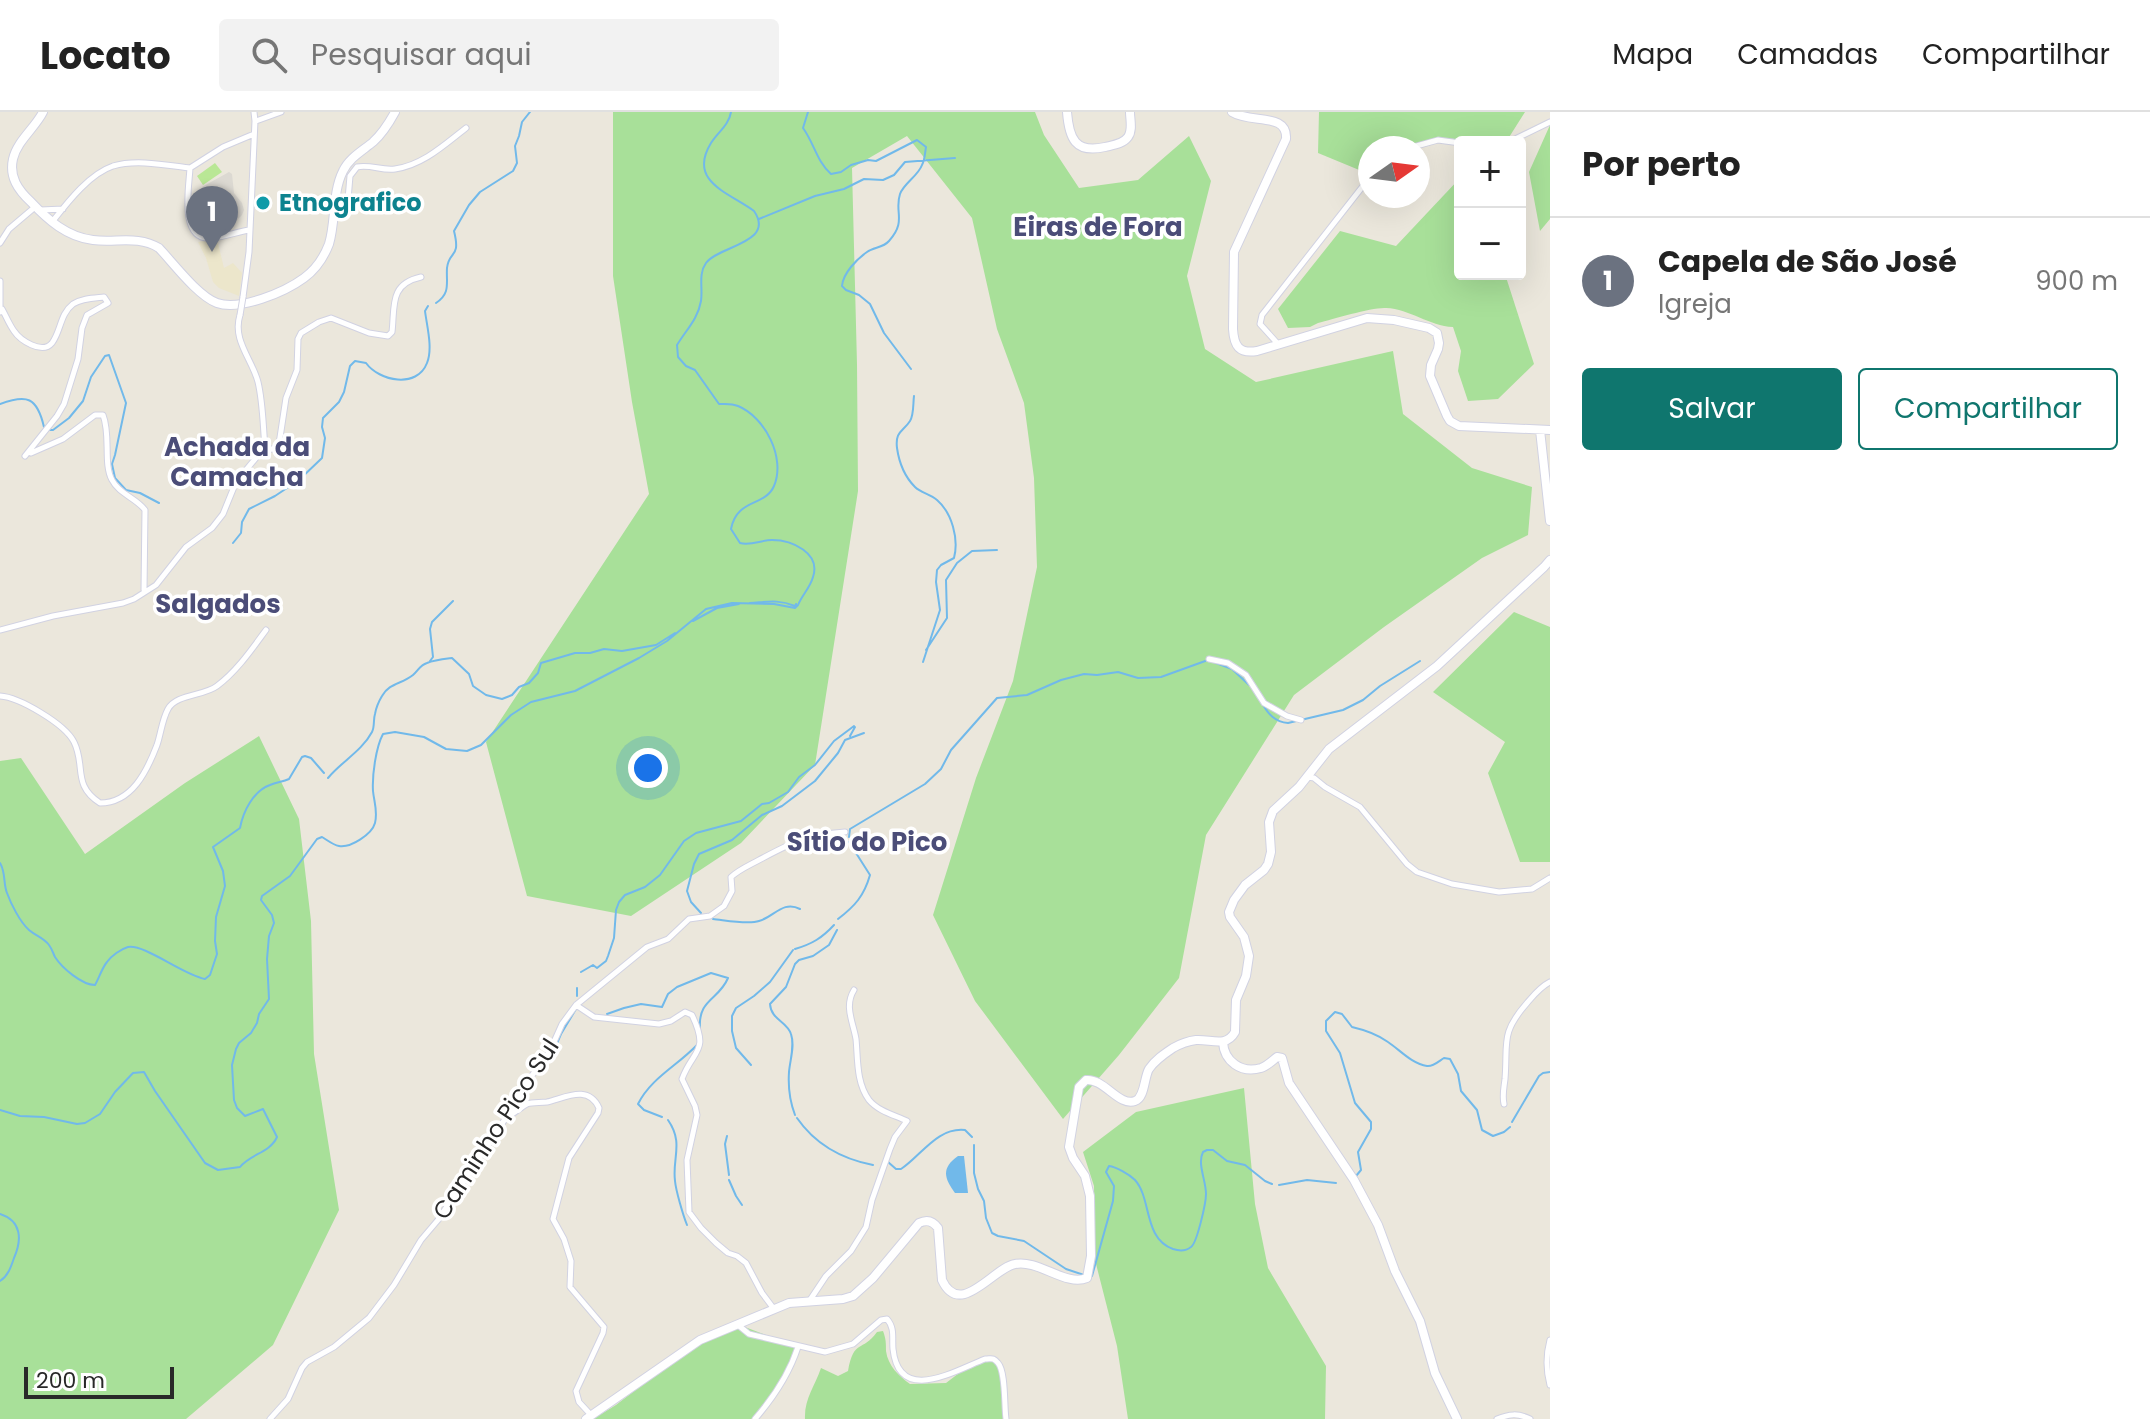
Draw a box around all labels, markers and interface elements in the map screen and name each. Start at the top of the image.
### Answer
search box [219,19,779,91]
text: Locato [40,29,171,82]
icon: search [247,33,291,77]
text: Pesquisar aqui [311,33,532,76]
text: Mapa [1612,35,1693,74]
text: Camadas [1737,35,1878,74]
text: Compartilhar [1922,35,2110,74]
north arrow [1358,136,1430,208]
map controls [1454,136,1526,280]
button: + [1454,136,1526,208]
text: Por perto [1582,140,1741,188]
pin: 1 [186,186,238,252]
place label: Etnografico [279,186,422,219]
marker: Etnografico [254,194,272,212]
button: − [1454,208,1526,280]
district label: Eiras de Fora [1013,209,1183,245]
text: Capela de São José [1658,240,1957,283]
text: 1 [1603,263,1613,299]
text: 900 m [2035,263,2118,299]
text: Igreja [1658,286,1732,322]
button: Salvar [1582,368,1842,450]
button: Compartilhar [1858,368,2118,450]
district label: Achada da Camacha [164,429,310,495]
district label: Salgados [155,586,281,622]
your location [628,748,668,788]
district label: Sítio do Pico [787,824,947,860]
street label: Caminho Pico Sul [425,1032,566,1226]
scale bar [24,1363,174,1399]
text: 200 m [36,1365,105,1396]

